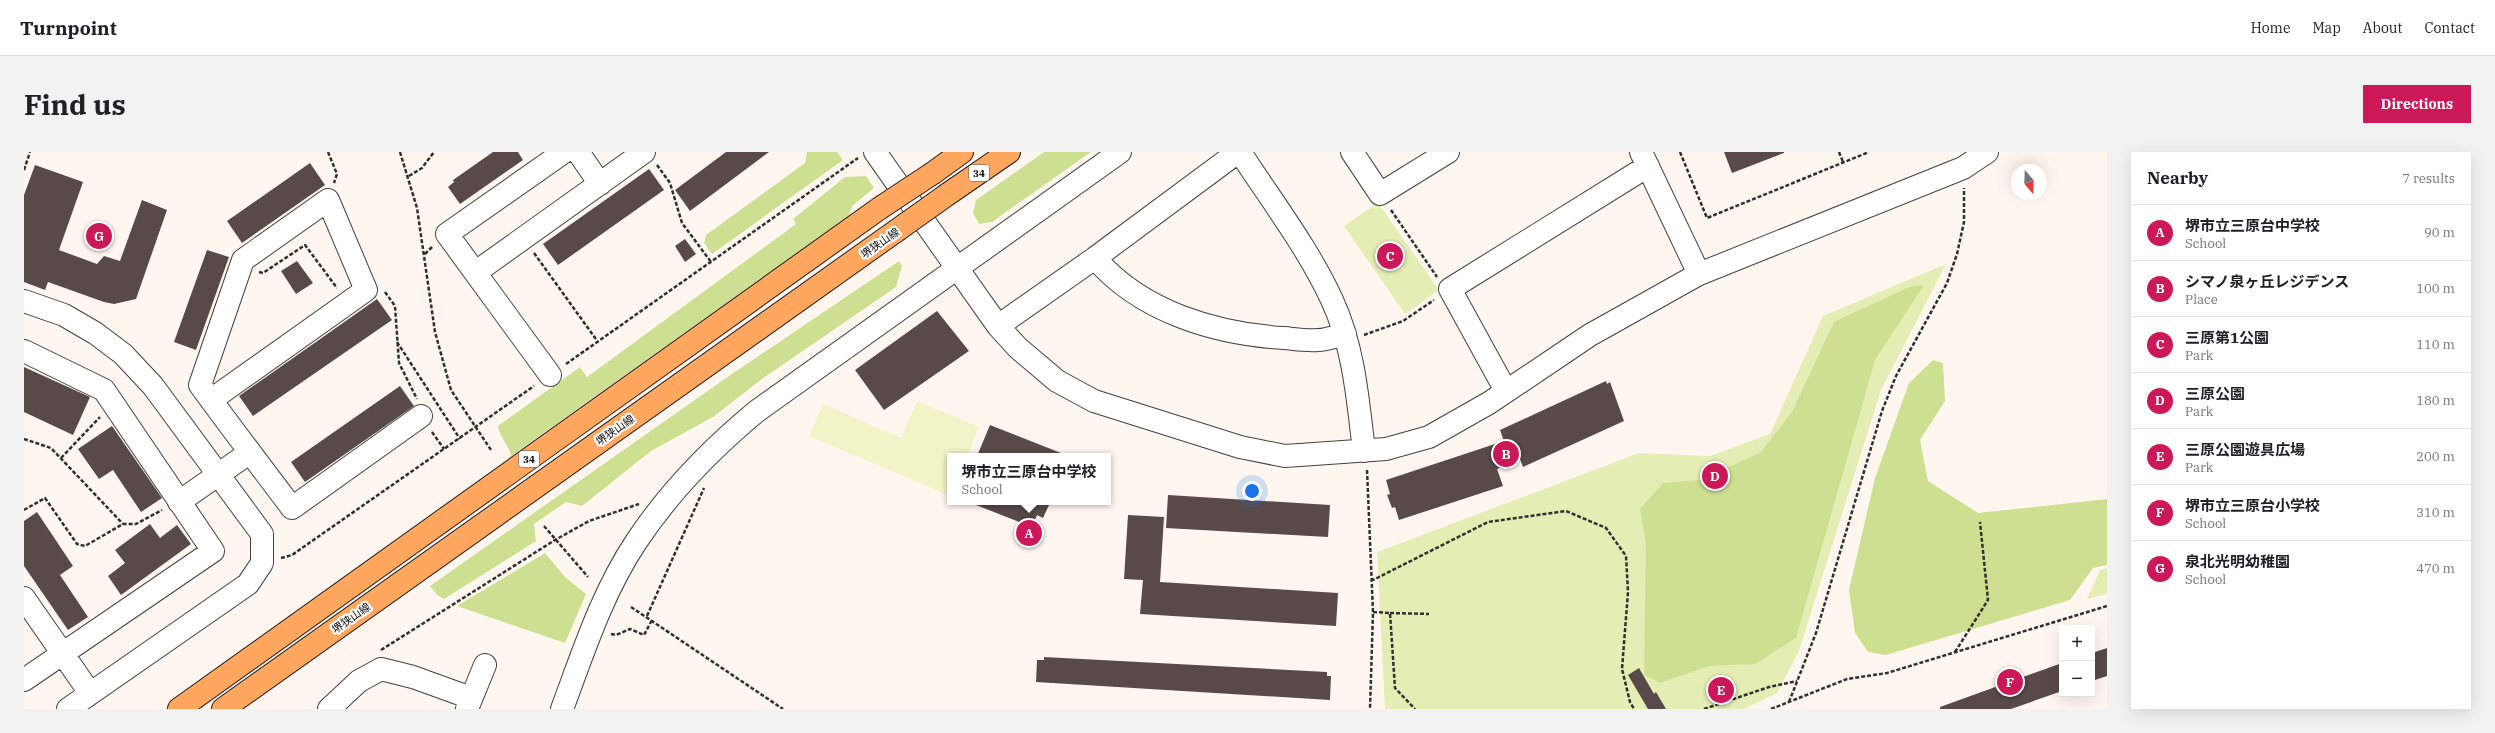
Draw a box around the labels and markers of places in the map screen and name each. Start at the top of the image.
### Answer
pin: G [86,221,112,251]
pin: C [1377,241,1403,271]
pin: B [1493,439,1519,469]
pin: D [1702,461,1728,491]
pin: A [1016,518,1042,548]
pin: F [1997,667,2023,697]
pin: E [1708,675,1734,705]

